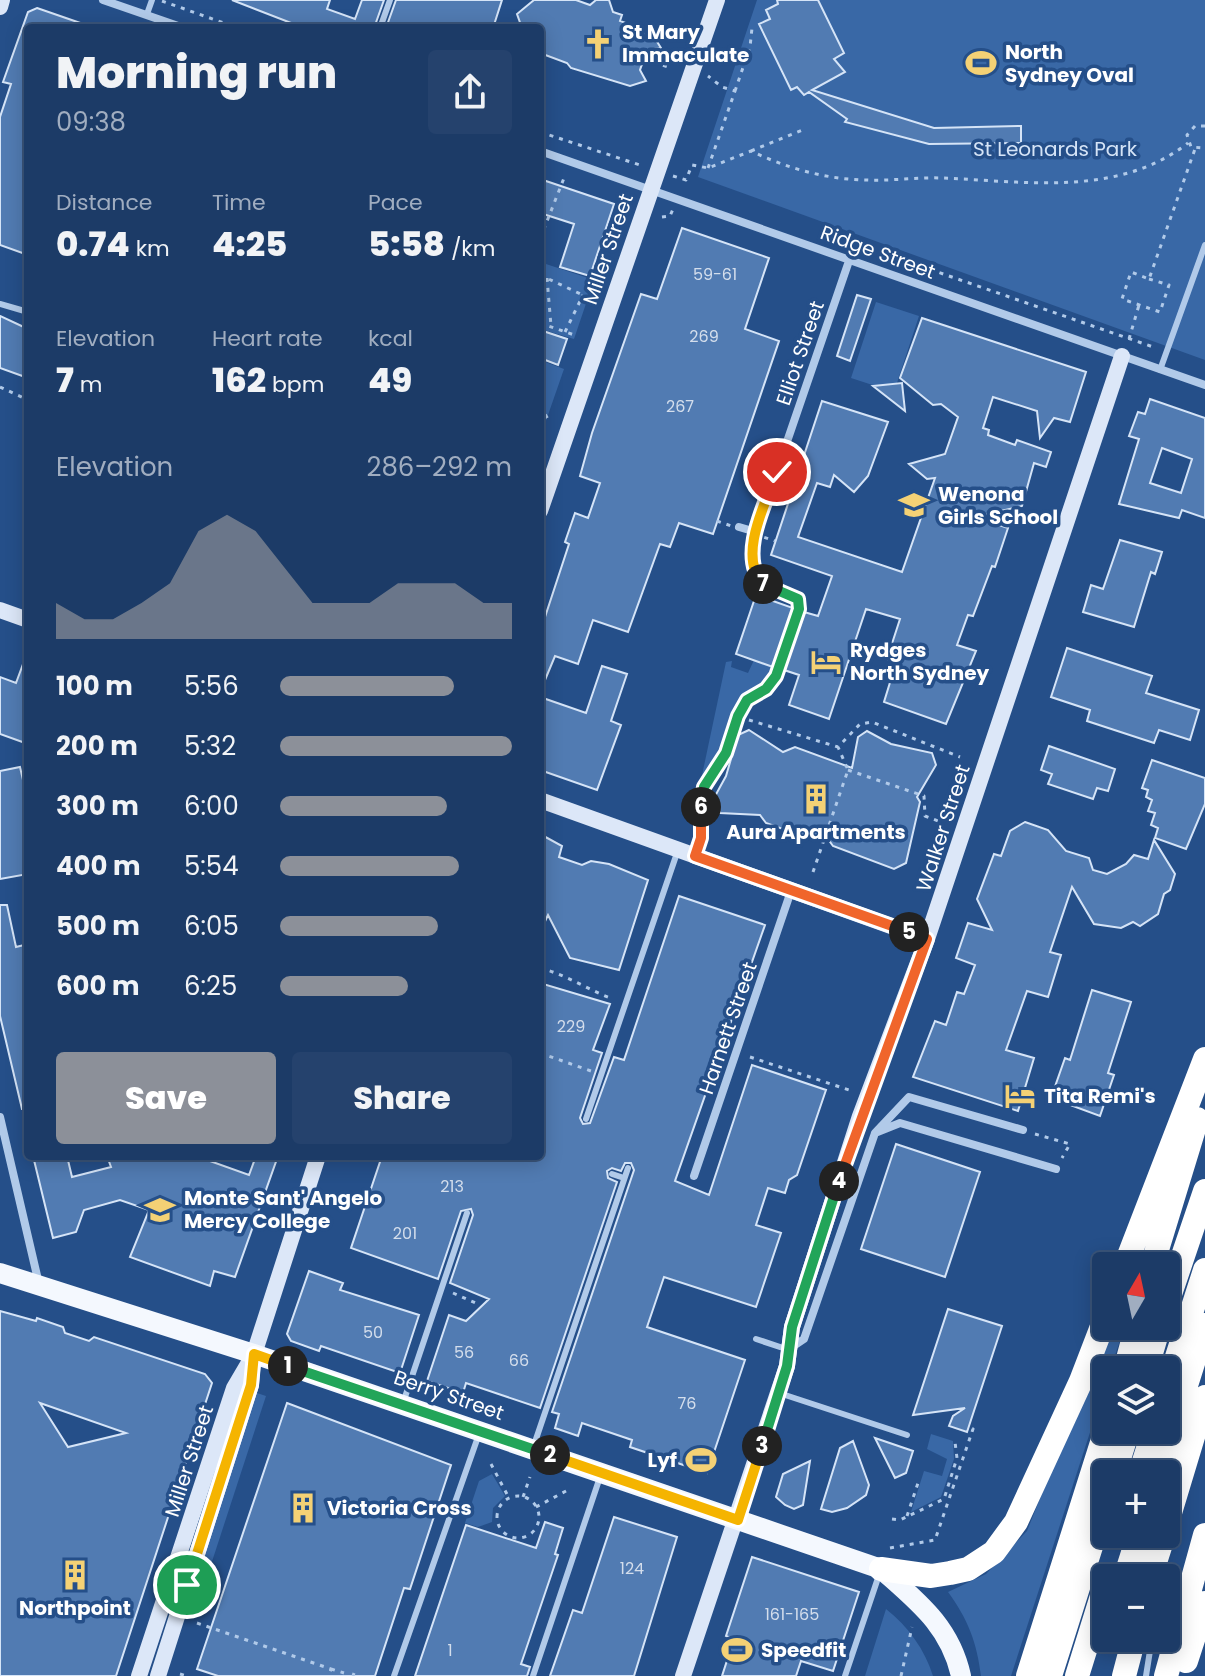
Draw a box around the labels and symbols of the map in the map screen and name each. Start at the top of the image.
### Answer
place label: St Mary Immaculate [622,18,749,69]
church icon: St Mary Immaculate [581,27,615,61]
place label: North Sydney Oval [1005,38,1134,89]
sports icon: North Sydney Oval [964,46,998,80]
park label: St Leonards Park [973,135,1138,163]
street label: Miller Street [576,190,640,308]
street label: Ridge Street [817,218,939,286]
house number: 59-61 [693,263,737,286]
street label: Elliot Street [769,297,831,409]
house number: 269 [689,325,719,348]
house number: 267 [666,395,694,418]
pin [743,438,811,506]
place label: Wenona Girls School [938,480,1058,531]
school or university icon: Wenona Girls School [897,488,931,522]
pin: 7 [743,564,783,604]
place label: Rydges North Sydney [850,636,989,687]
hotel icon: Rydges North Sydney [809,645,843,679]
street label: Walker Street [909,761,977,895]
building icon: Aura Apartments [799,782,833,816]
pin: 6 [681,787,721,827]
place label: Aura Apartments [726,818,906,846]
pin: 5 [889,912,929,952]
street label: Harnett Street [692,958,764,1098]
house number: 229 [557,1015,585,1038]
hotel icon: Tita Remi's [1003,1079,1037,1113]
place label: Tita Remi's [1044,1082,1156,1110]
pin: 4 [819,1161,859,1201]
house number: 213 [440,1175,464,1198]
place label: Monte Sant' Angelo Mercy College [184,1184,382,1235]
school or university icon: Monte Sant' Angelo Mercy College [143,1193,177,1227]
house number: 201 [393,1222,417,1245]
north arrow [1092,1252,1180,1340]
house number: 50 [363,1321,383,1344]
house number: 56 [454,1341,474,1364]
pin: 1 [268,1346,308,1386]
house number: 66 [509,1349,529,1372]
street label: Berry Street [390,1363,508,1427]
house number: 76 [678,1392,696,1415]
street label: Miller Street [158,1402,220,1520]
pin: 3 [742,1426,782,1466]
pin: 2 [530,1435,570,1475]
sports icon: Lyf [684,1443,718,1477]
place label: Lyf [648,1446,677,1474]
building icon: Victoria Cross [286,1491,320,1525]
place label: Victoria Cross [327,1494,472,1522]
pin [153,1551,221,1619]
house number: 124 [620,1557,644,1580]
building icon: Northpoint [58,1558,92,1592]
place label: Northpoint [19,1594,131,1622]
house number: 161-165 [765,1603,819,1626]
sports icon: Speedfit [720,1633,754,1667]
place label: Speedfit [761,1636,846,1664]
house number: 1 [447,1639,453,1662]

